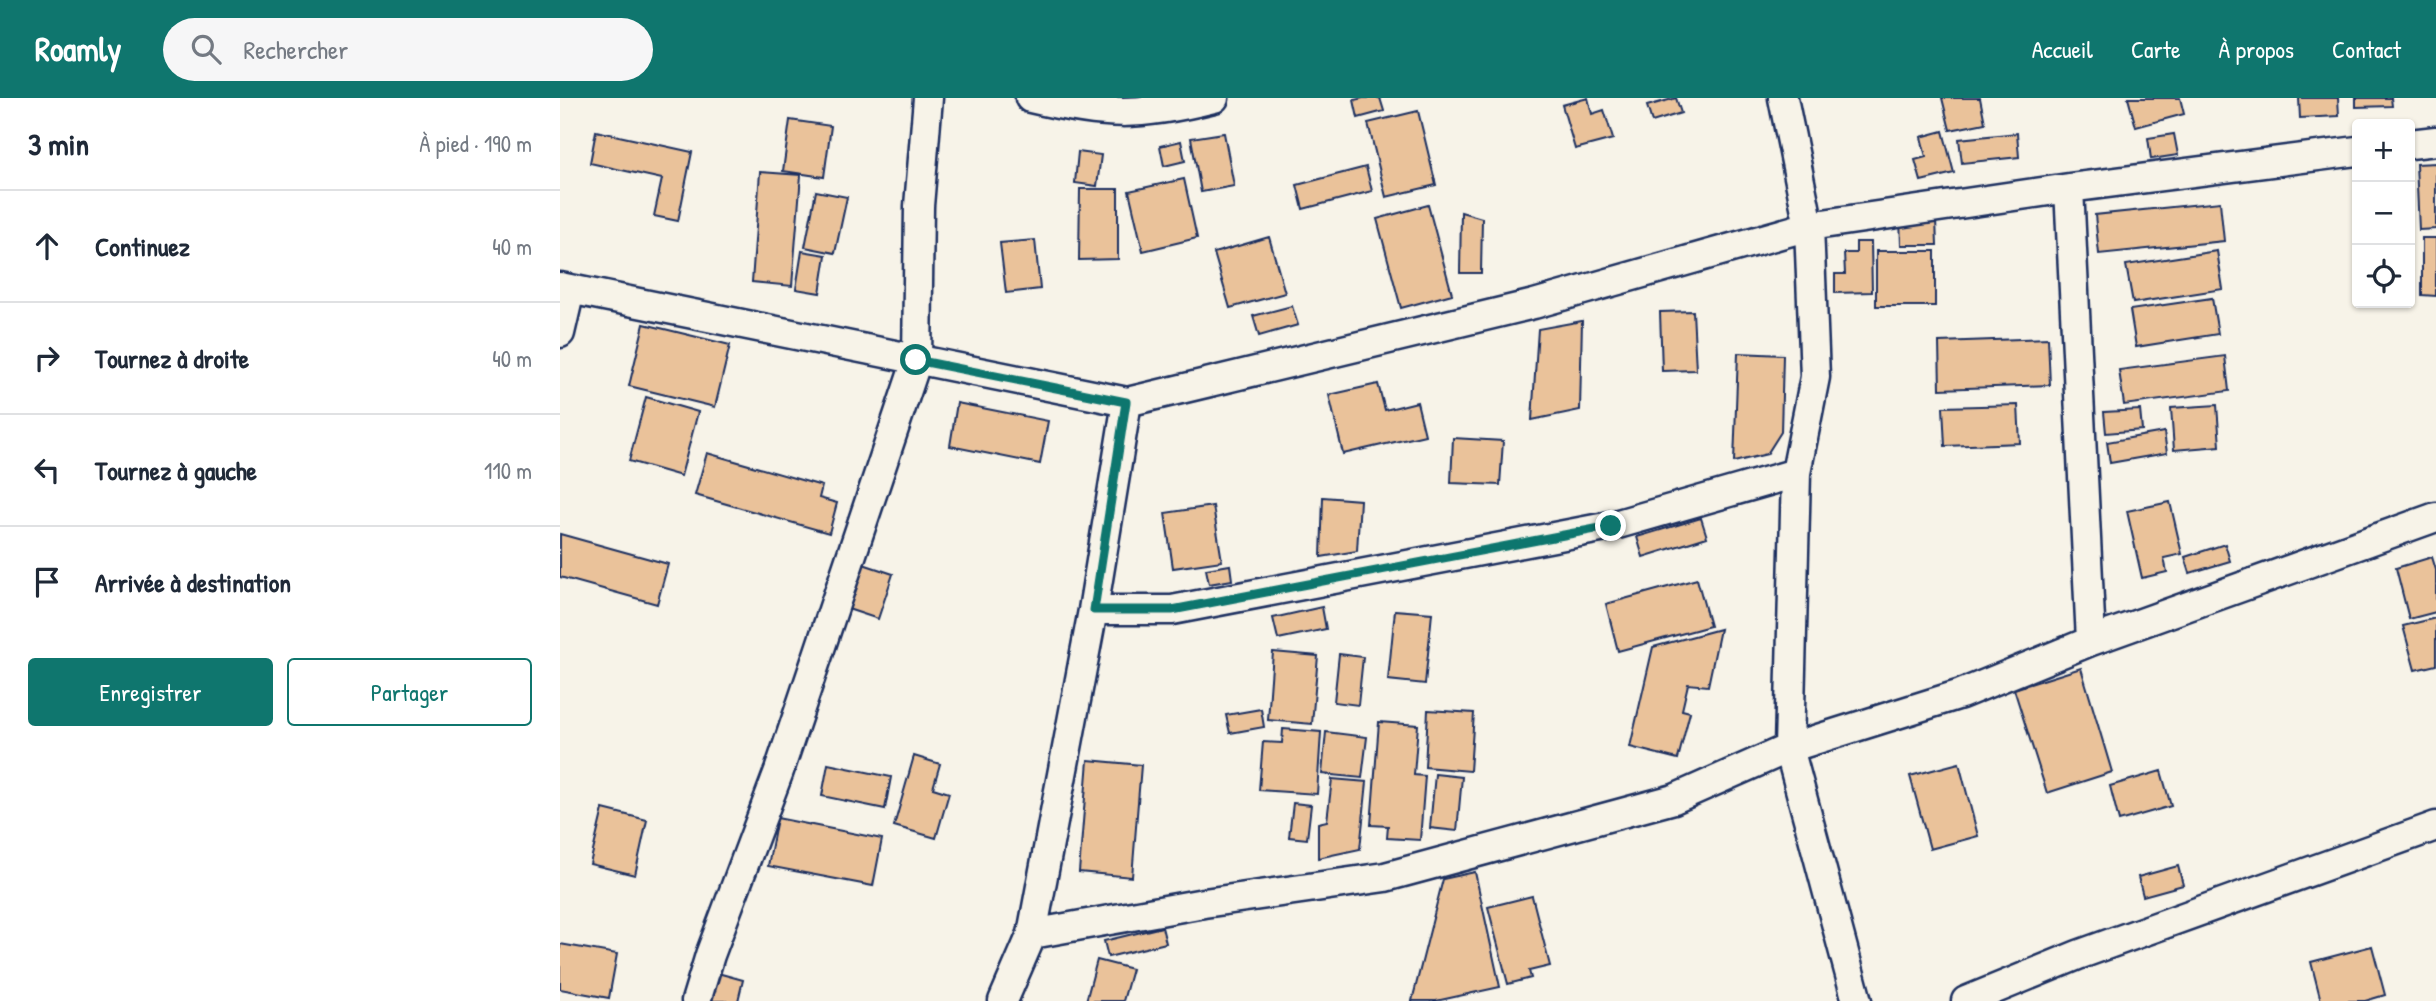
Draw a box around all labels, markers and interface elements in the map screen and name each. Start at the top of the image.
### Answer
search box [163,18,653,81]
text: Roamly [35,27,121,71]
icon: search [187,30,225,68]
text: Rechercher [243,32,348,67]
text: Accueil [2032,33,2093,65]
text: Carte [2131,33,2180,65]
text: À propos [2218,33,2294,65]
text: Contact [2332,33,2401,65]
map controls [2352,119,2415,308]
button: + [2352,119,2415,182]
text: 3 min [28,124,89,164]
text: À pied · 190 m [419,128,532,159]
button: − [2352,182,2415,245]
icon: ahead [28,227,66,265]
text: Continuez [95,229,190,264]
text: 40 m [492,231,532,262]
button: locate [2352,245,2415,308]
icon: right [28,339,66,377]
text: Tournez à droite [95,341,249,376]
text: 40 m [492,343,532,374]
route start [900,344,931,375]
icon: left [28,451,66,489]
text: Tournez à gauche [95,453,257,488]
text: 110 m [484,455,532,486]
route end [1595,510,1626,541]
icon: arrive [28,563,66,601]
text: Arrivée à destination [95,565,291,600]
button: Enregistrer [28,658,273,726]
button: Partager [287,658,532,726]

